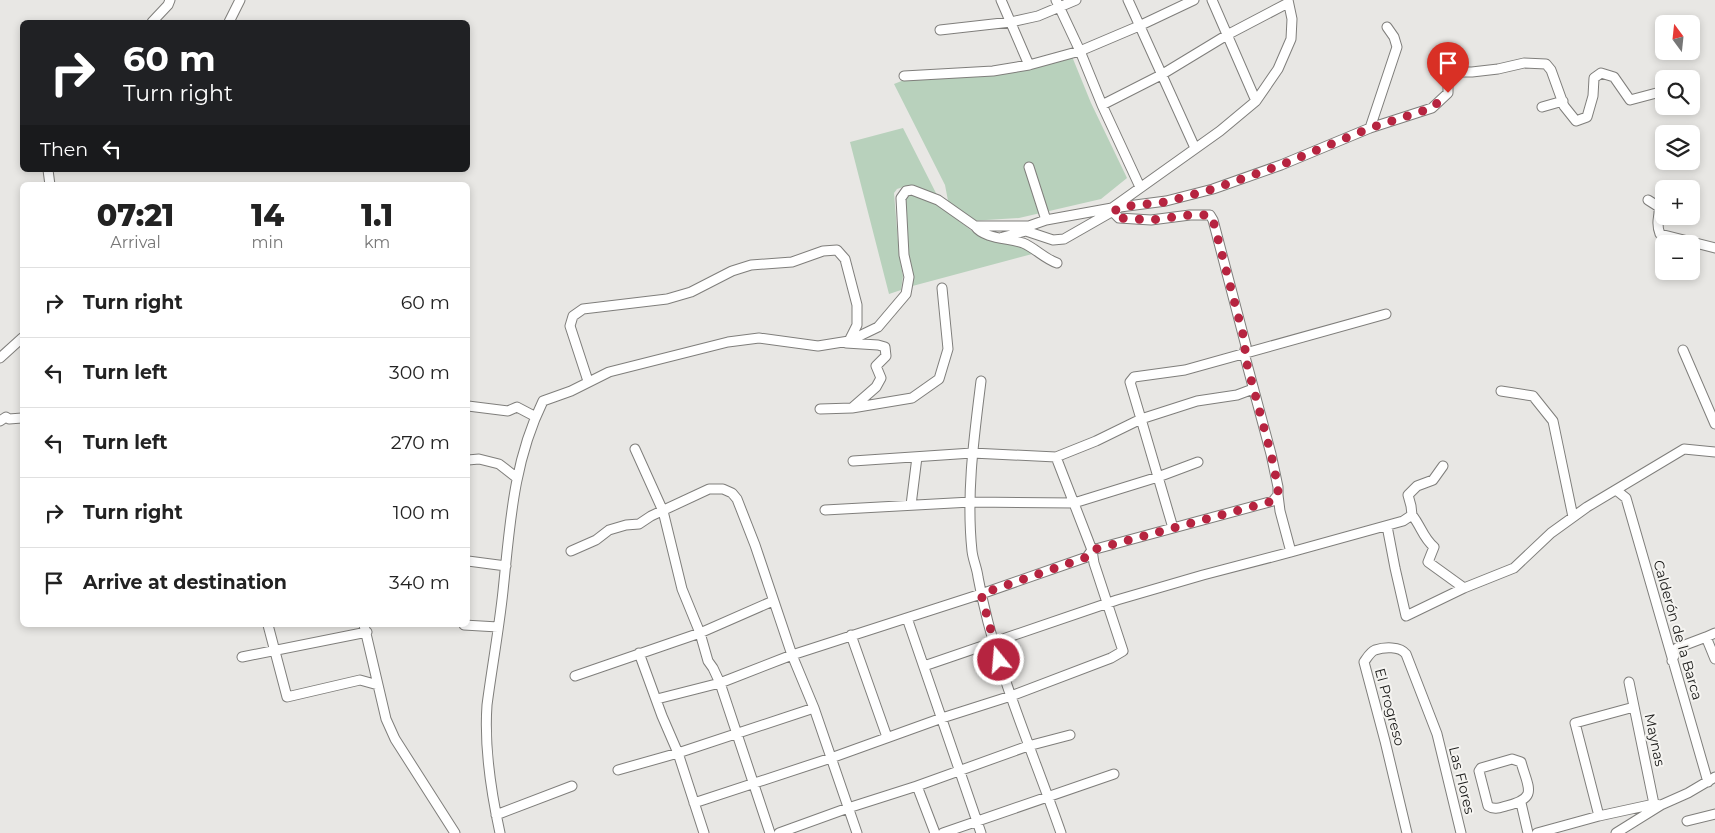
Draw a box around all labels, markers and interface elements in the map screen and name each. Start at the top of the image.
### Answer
north arrow [1655,15,1700,60]
map controls [1655,15,1700,280]
text: 60 m [123,37,216,80]
icon: right [40,40,105,105]
pin [1427,42,1469,93]
icon: arrive [1434,49,1462,77]
button: search [1655,70,1700,115]
text: Turn right [123,80,233,107]
button: layers [1655,125,1700,170]
icon: left [98,135,126,163]
text: Then [40,138,88,161]
button: + [1655,180,1700,225]
text: 07:21 [97,197,174,234]
text: 14 [251,197,284,234]
text: 1.1 [361,197,393,234]
text: Arrival [110,233,161,252]
text: min [252,233,284,252]
text: km [364,233,390,252]
button: − [1655,235,1700,280]
icon: right [40,289,68,317]
text: Turn right [83,291,183,314]
text: 60 m [401,291,450,314]
icon: left [40,359,68,387]
text: Turn left [83,361,168,384]
text: 300 m [389,361,450,384]
icon: left [40,429,68,457]
text: Turn left [83,431,168,454]
text: 270 m [391,431,450,454]
icon: right [40,499,68,527]
text: Turn right [83,501,183,524]
text: 100 m [393,501,450,524]
street label: Calderón de la Barca [1649,558,1707,702]
icon: arrive [40,569,68,597]
text: Arrive at destination [83,571,287,594]
text: 340 m [389,571,450,594]
position arrow [972,633,1024,685]
street label: El Progreso [1371,666,1409,748]
street label: Maynas [1641,712,1669,768]
street label: Las Flores [1445,744,1479,816]

